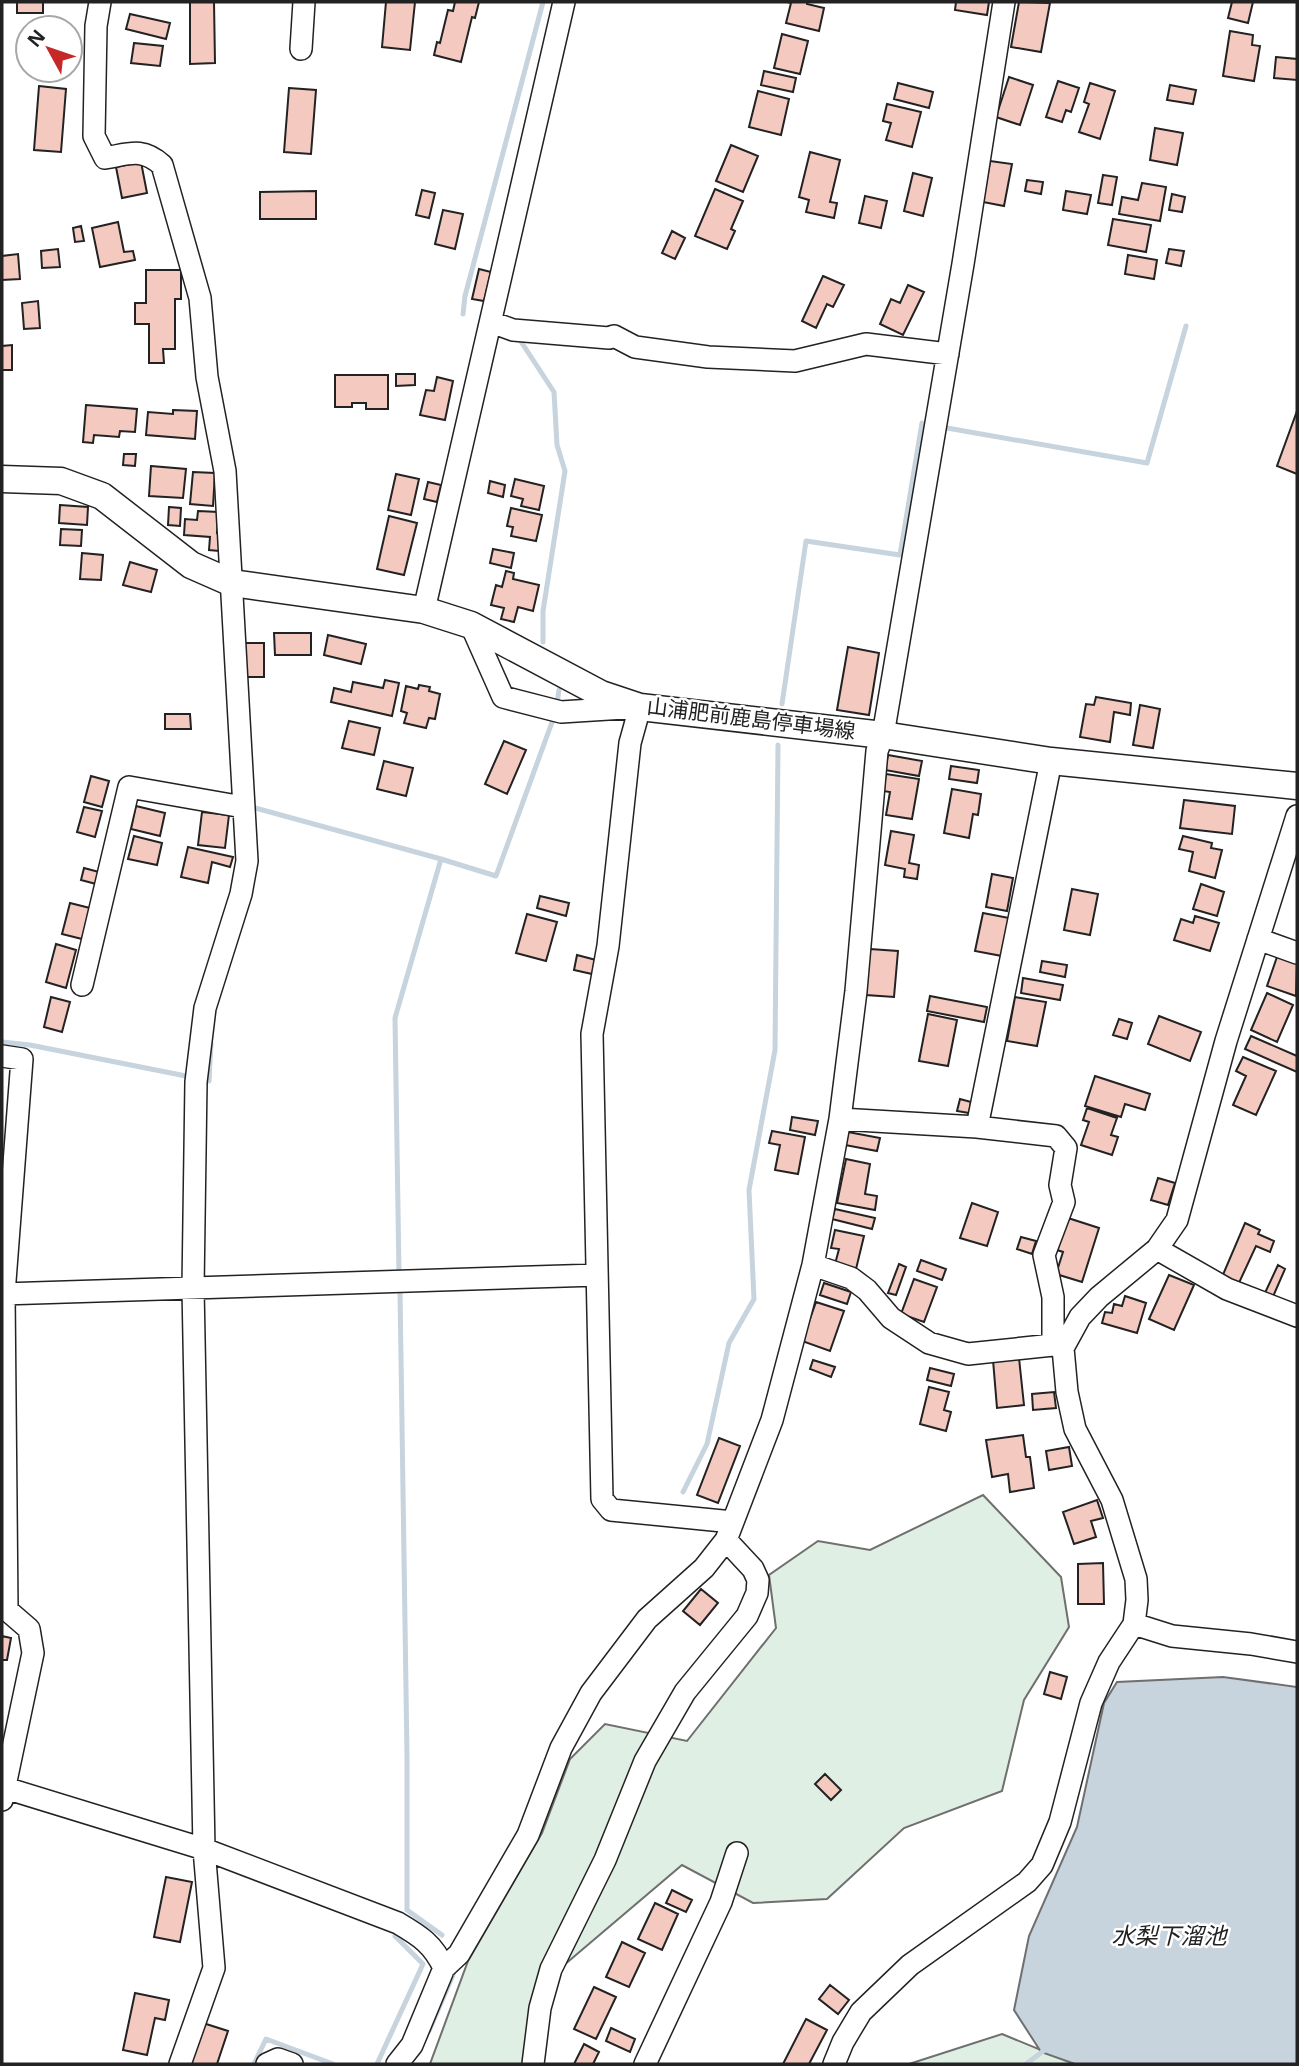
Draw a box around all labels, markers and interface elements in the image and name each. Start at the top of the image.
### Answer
north arrow [14,14,84,84]
text: N [21,24,51,52]
street label: 山浦肥前鹿島停車場線 [645,691,857,745]
water label: 水梨下溜池 [1112,1919,1229,1951]

